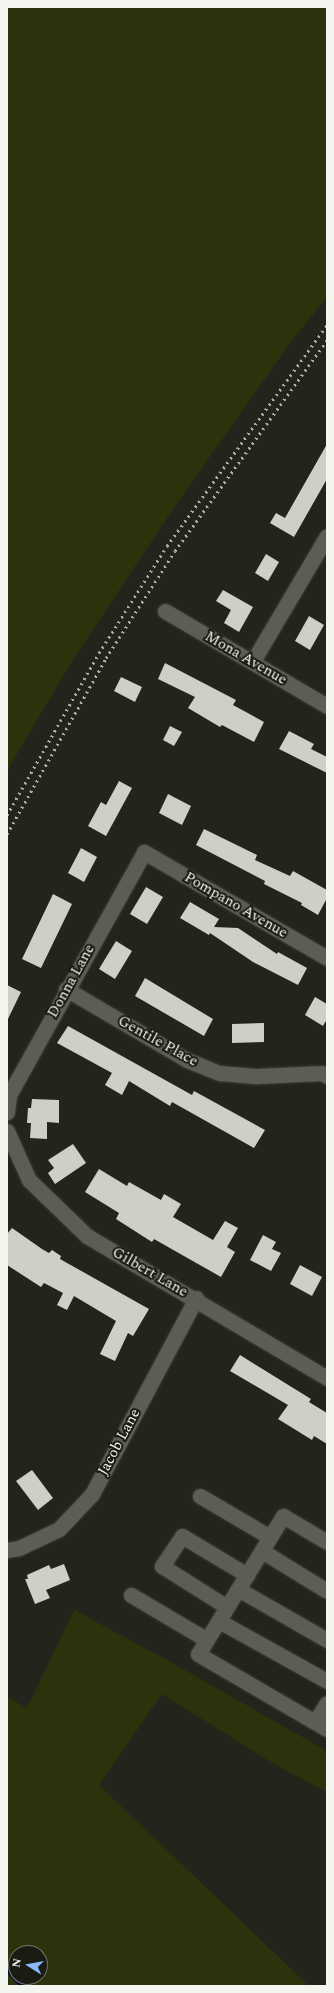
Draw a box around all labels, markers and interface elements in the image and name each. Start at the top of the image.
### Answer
street label: Mona Avenue [202,627,290,689]
street label: Pompano Avenue [181,868,291,942]
street label: Donna Lane [43,941,99,1021]
street label: Gentile Place [115,1012,201,1070]
street label: Gilbert Lane [109,1243,191,1301]
street label: Jacob Lane [94,1406,144,1478]
north arrow [8,1945,48,1985]
text: N [8,1957,26,1969]

